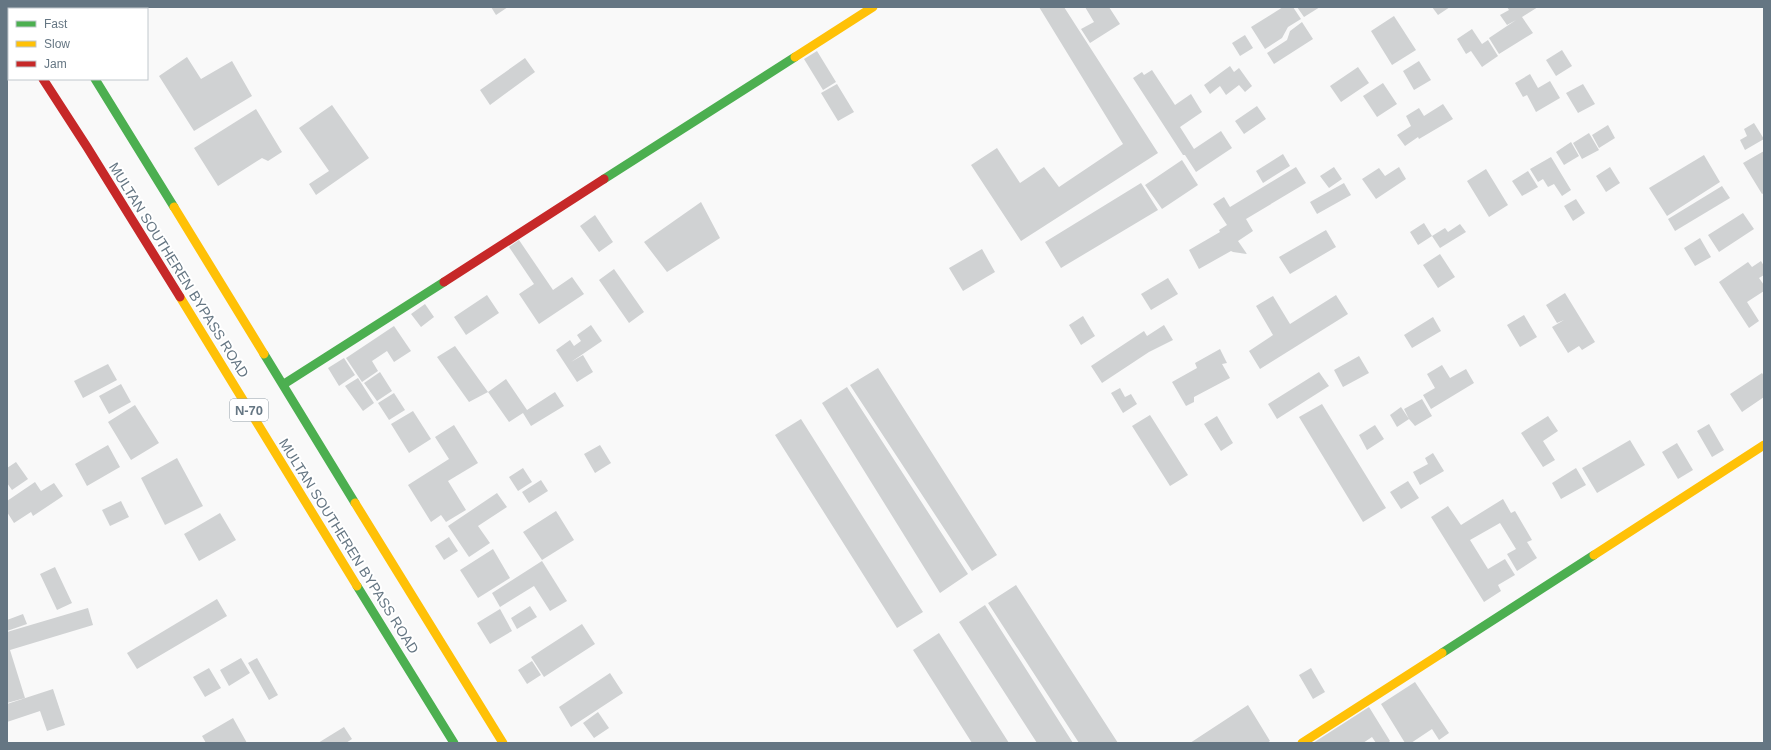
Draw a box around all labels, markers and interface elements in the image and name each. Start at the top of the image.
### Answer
legend [8,8,148,80]
text: Fast [44,17,68,31]
text: Slow [44,37,70,51]
text: Jam [44,57,67,71]
street label: MULTAN SOUTHEREN BYPASS ROAD [106,160,252,380]
road number: N-70 [230,399,268,421]
street label: MULTAN SOUTHEREN BYPASS ROAD [276,436,422,656]

